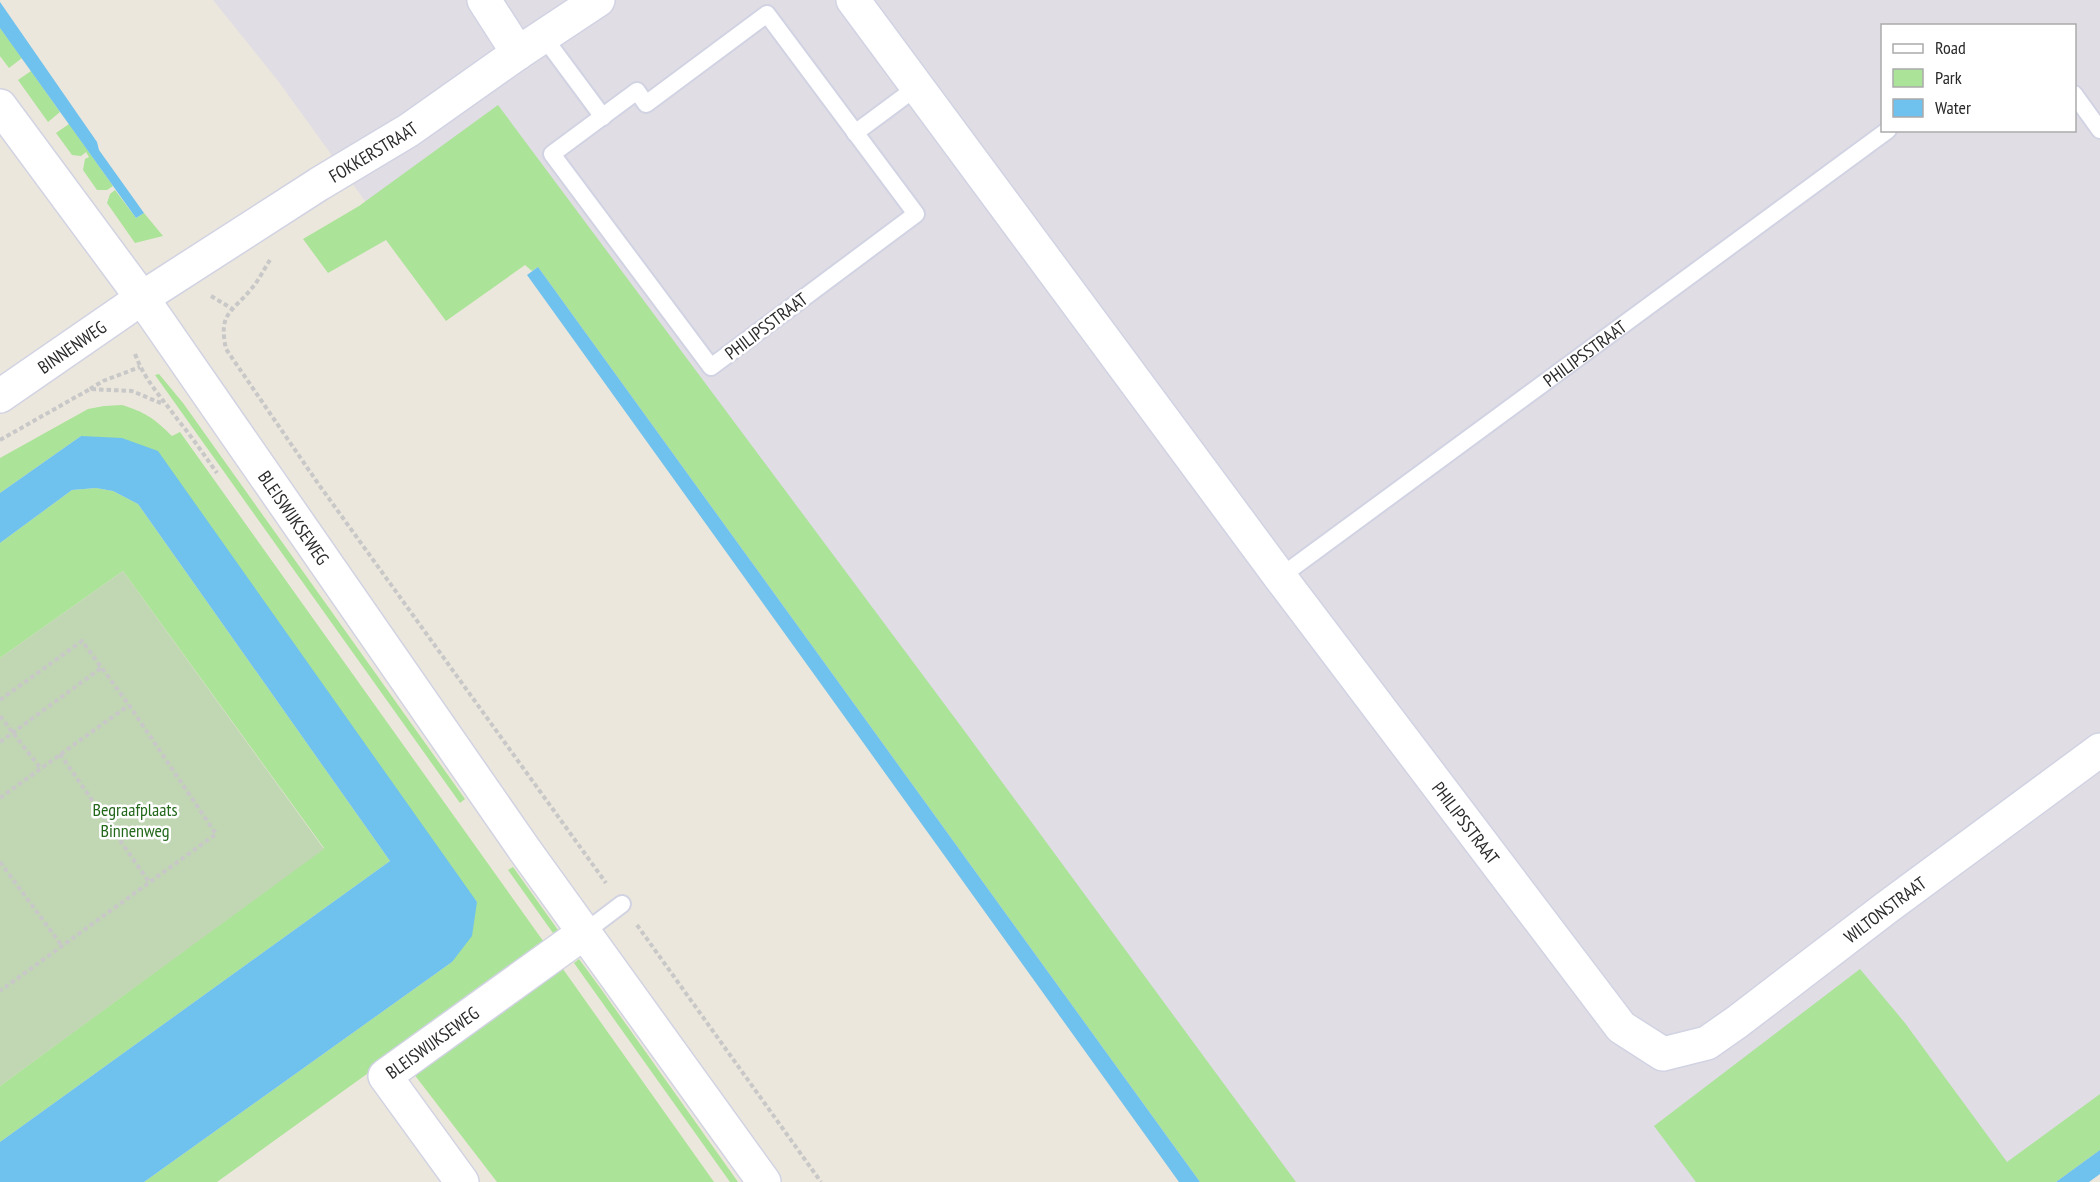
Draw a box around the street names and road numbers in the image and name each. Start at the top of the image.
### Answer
street label: FOKKERSTRAAT [324,116,422,187]
street label: PHILIPSSTRAAT [720,287,812,365]
street label: BINNENWEG [33,315,110,378]
street label: PHILIPSSTRAAT [1538,315,1631,391]
street label: BLEISWIJKSEWEG [254,466,335,569]
street label: PHILIPSSTRAAT [1427,777,1505,868]
street label: WILTONSTRAAT [1839,871,1930,948]
street label: BLEISWIJKSEWEG [381,1001,483,1083]

